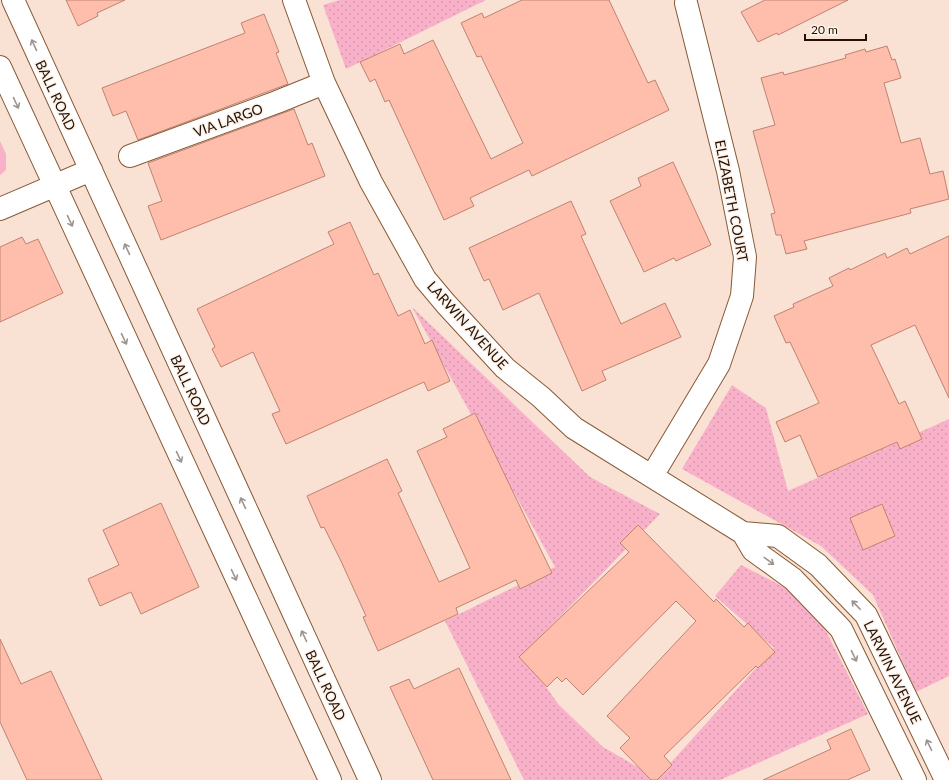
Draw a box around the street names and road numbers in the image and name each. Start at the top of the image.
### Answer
street label: BALL ROAD [32,57,80,133]
street label: VIA LARGO [191,100,265,140]
street label: ELIZABETH COURT [712,138,752,264]
street label: LARWIN AVENUE [424,277,512,373]
street label: BALL ROAD [167,352,215,428]
street label: LARWIN AVENUE [861,618,925,726]
street label: BALL ROAD [302,647,350,723]

